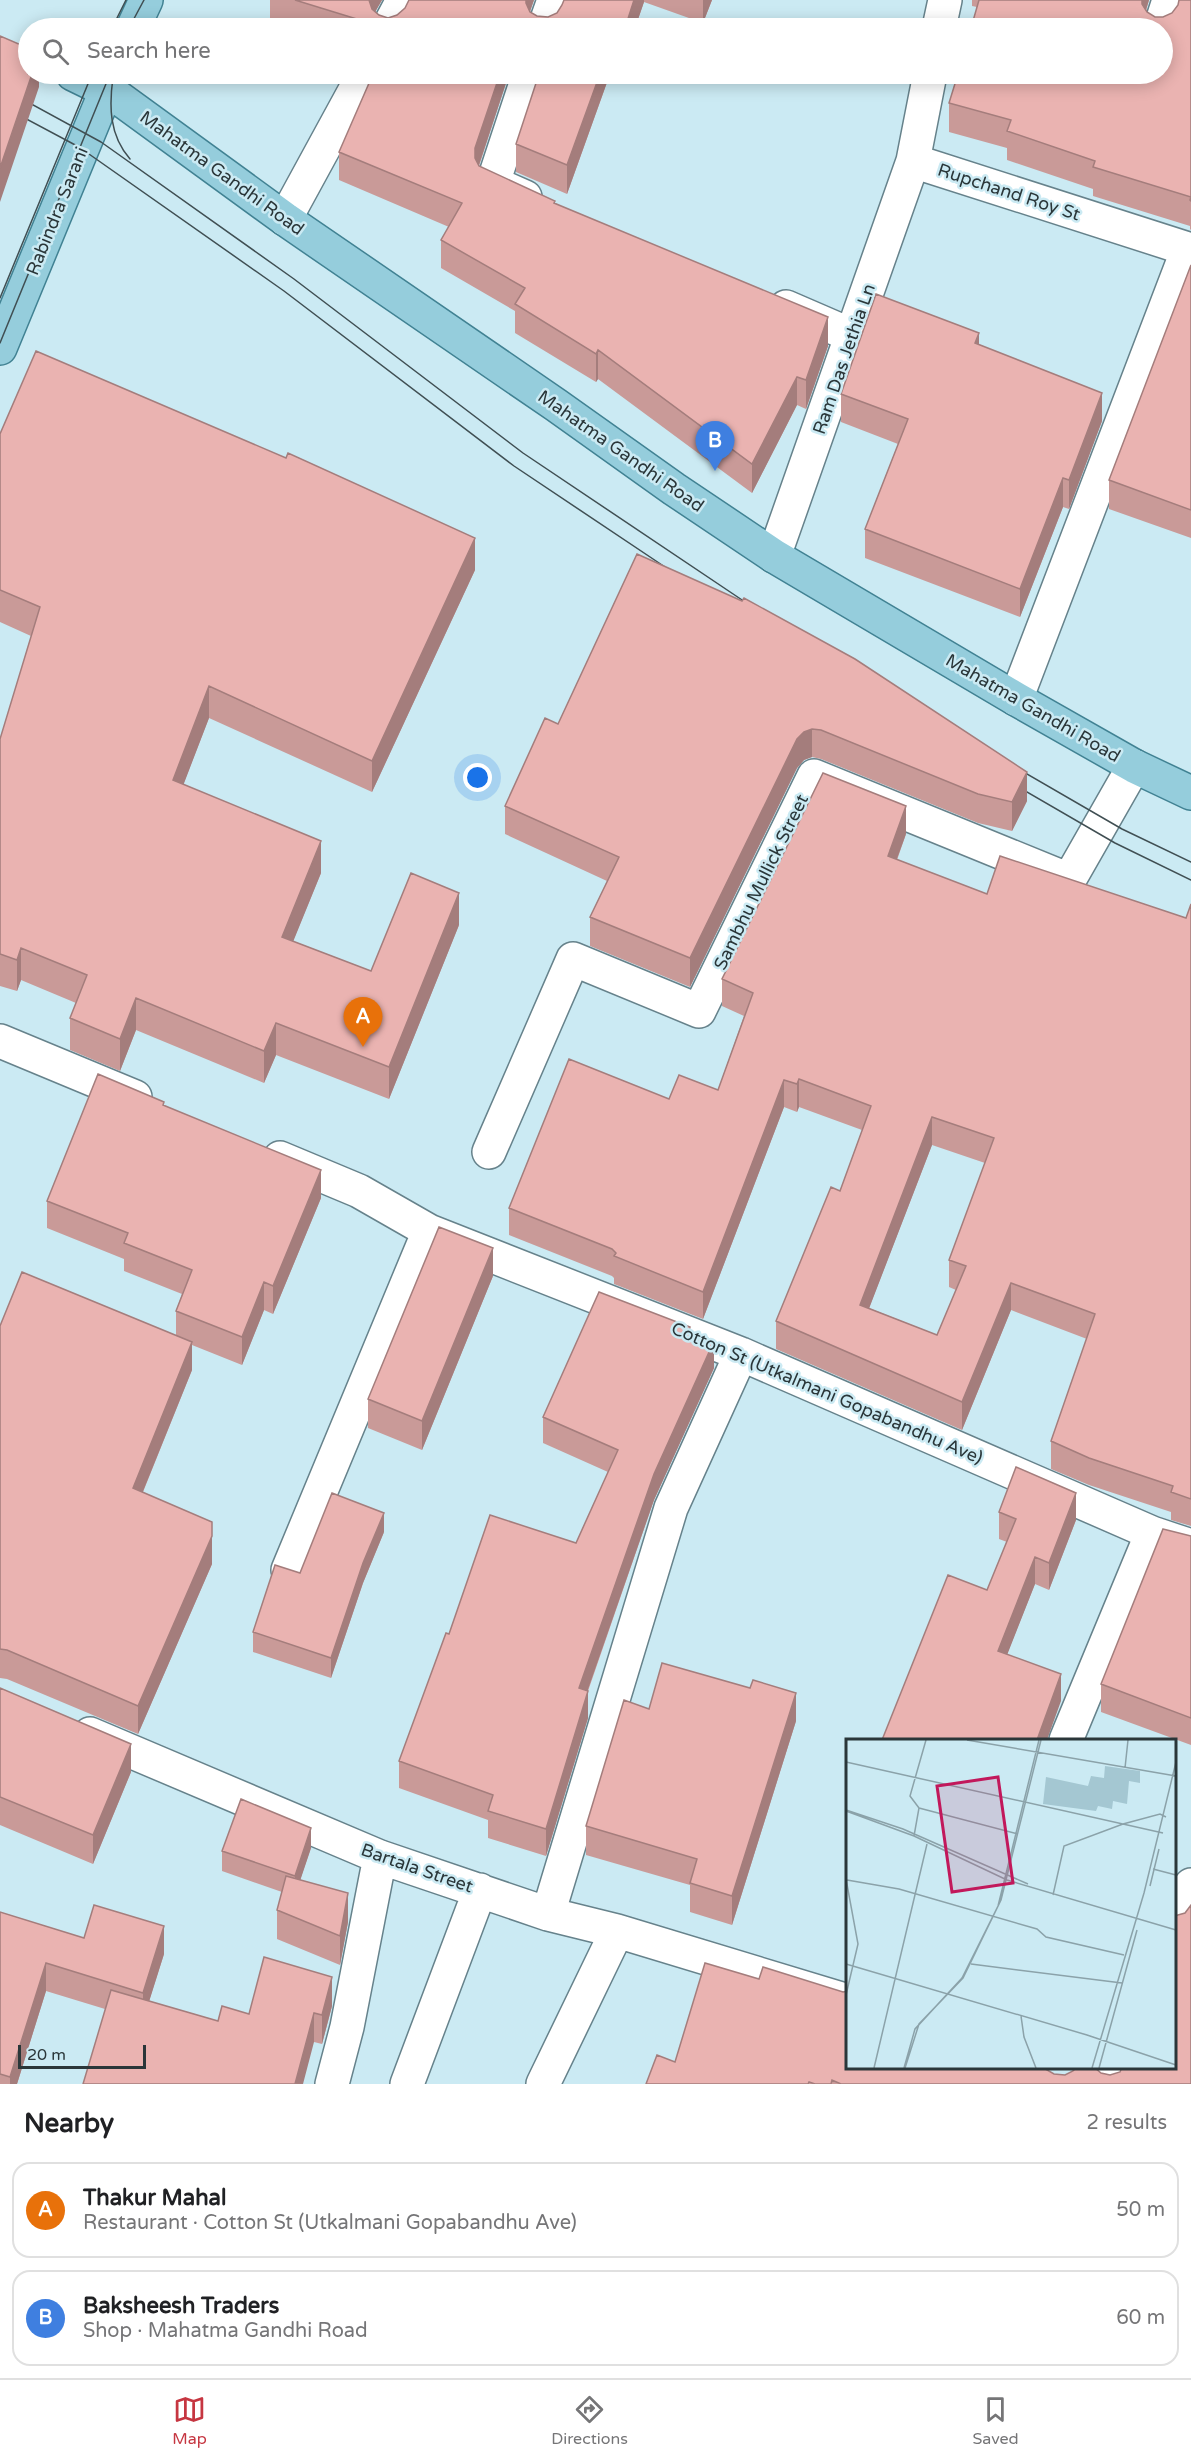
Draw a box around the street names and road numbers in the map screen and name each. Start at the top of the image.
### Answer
street label: Mahatma Gandhi Road [135,106,309,240]
street label: Rabindra Sarani [21,144,93,278]
street label: Rupchand Roy St [935,159,1083,225]
street label: Ram Das Jethia Ln [808,281,880,437]
street label: Mahatma Gandhi Road [534,385,708,517]
street label: Mahatma Gandhi Road [942,649,1124,767]
street label: Sambhu Mullick Street [709,790,813,973]
street label: Cotton St (Utkalmani Gopabandhu Ave) [668,1317,986,1469]
street label: Bartala Street [358,1839,476,1898]

